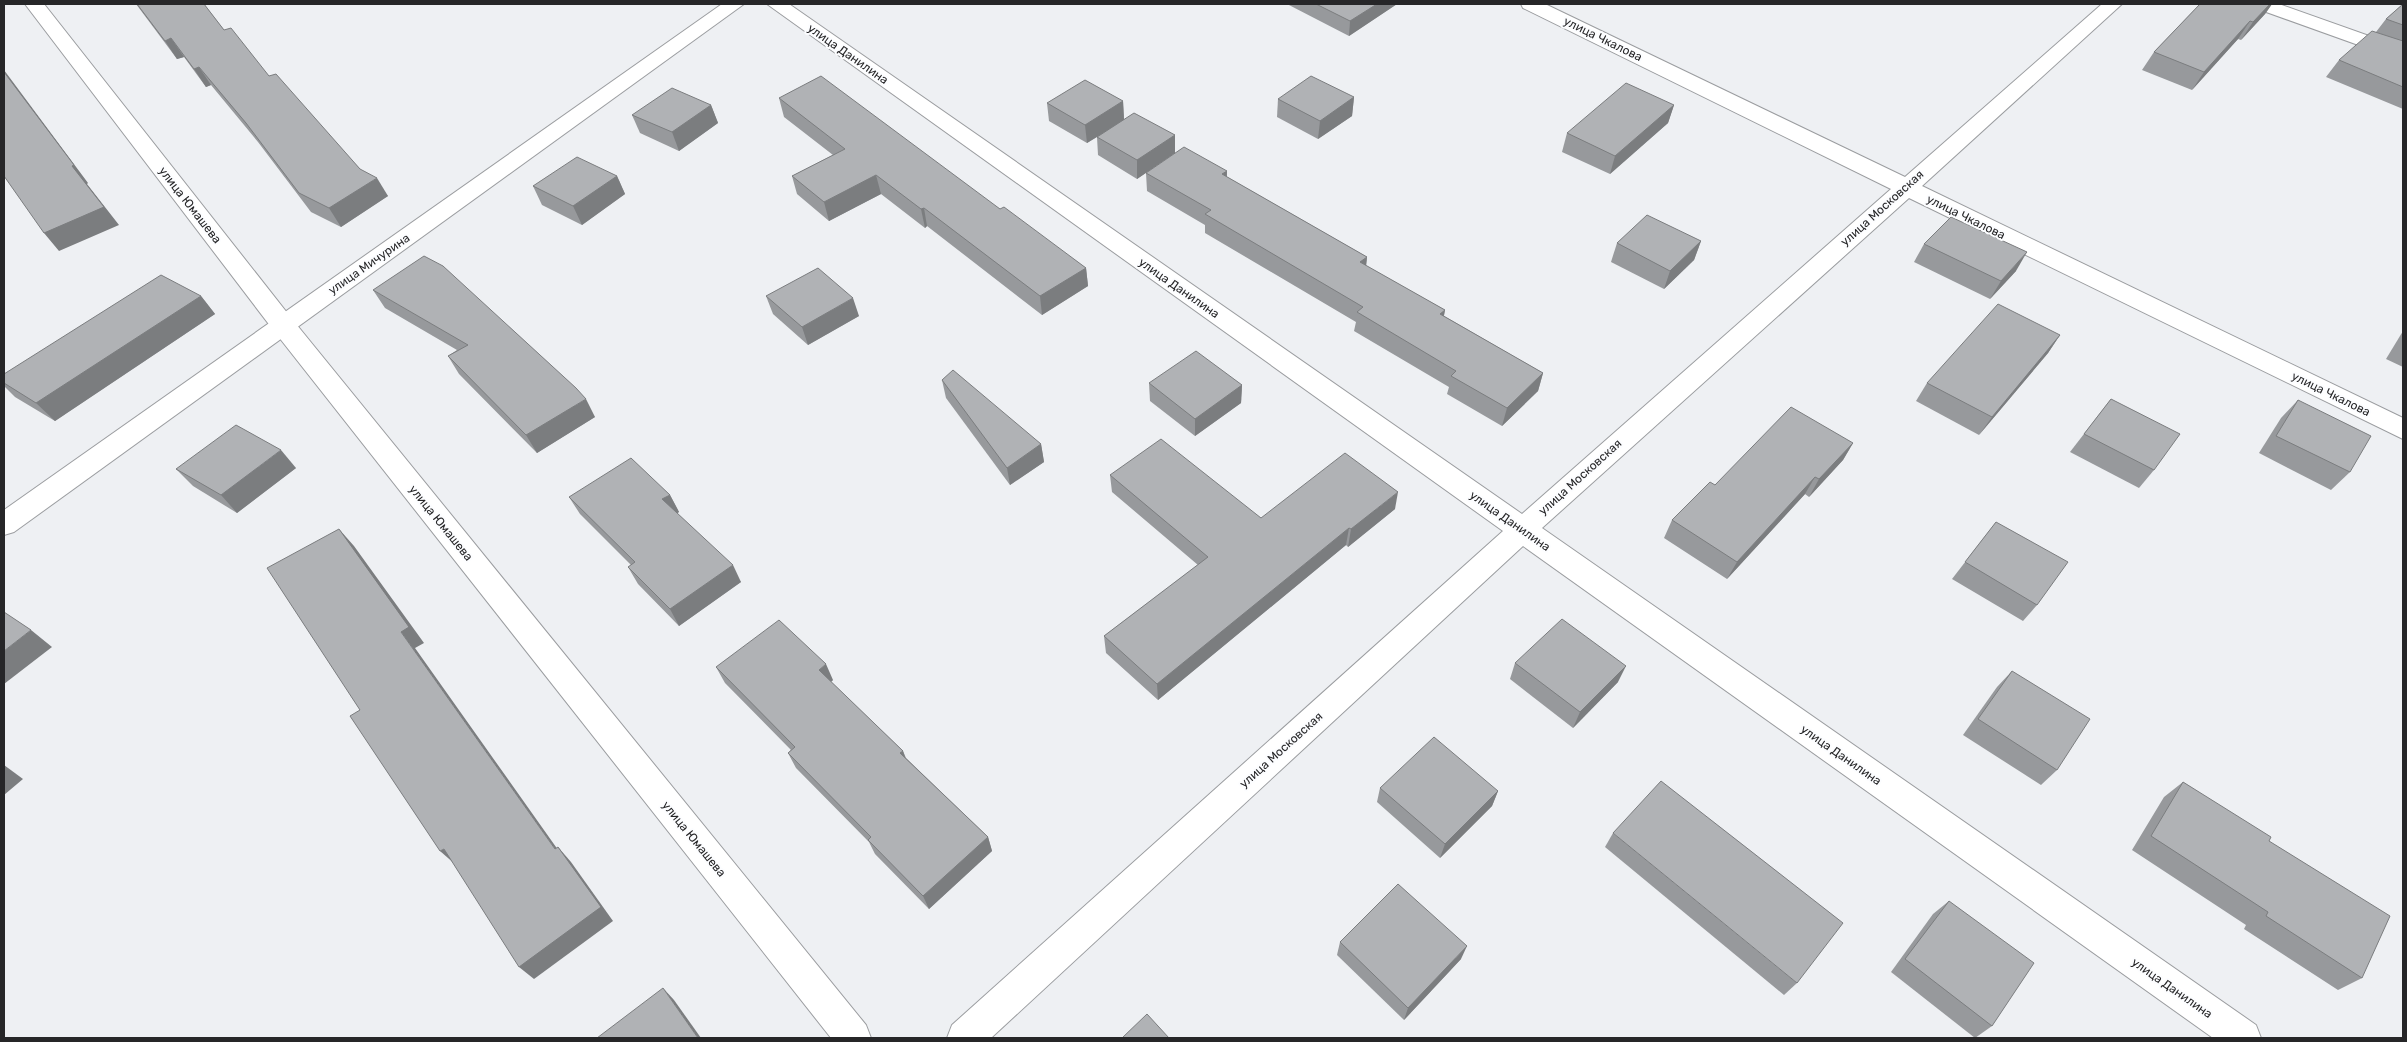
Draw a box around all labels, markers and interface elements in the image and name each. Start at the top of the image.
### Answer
street label: улица Чкалова [1561,14,1645,64]
street label: улица Данилина [805,21,891,87]
street label: улица Юмашева [156,164,224,246]
street label: улица Московская [1838,167,1926,249]
street label: улица Чкалова [1924,192,2008,242]
street label: улица Мичурина [326,231,412,297]
street label: улица Данилина [1136,255,1222,321]
street label: улица Чкалова [2289,369,2373,419]
street label: улица Московская [1536,436,1624,518]
street label: улица Юмашева [406,482,476,564]
street label: улица Данилина [1467,488,1553,554]
street label: улица Московская [1237,709,1325,791]
street label: улица Данилина [1798,722,1884,788]
street label: улица Юмашева [659,798,729,880]
street label: улица Данилина [2129,955,2215,1021]

